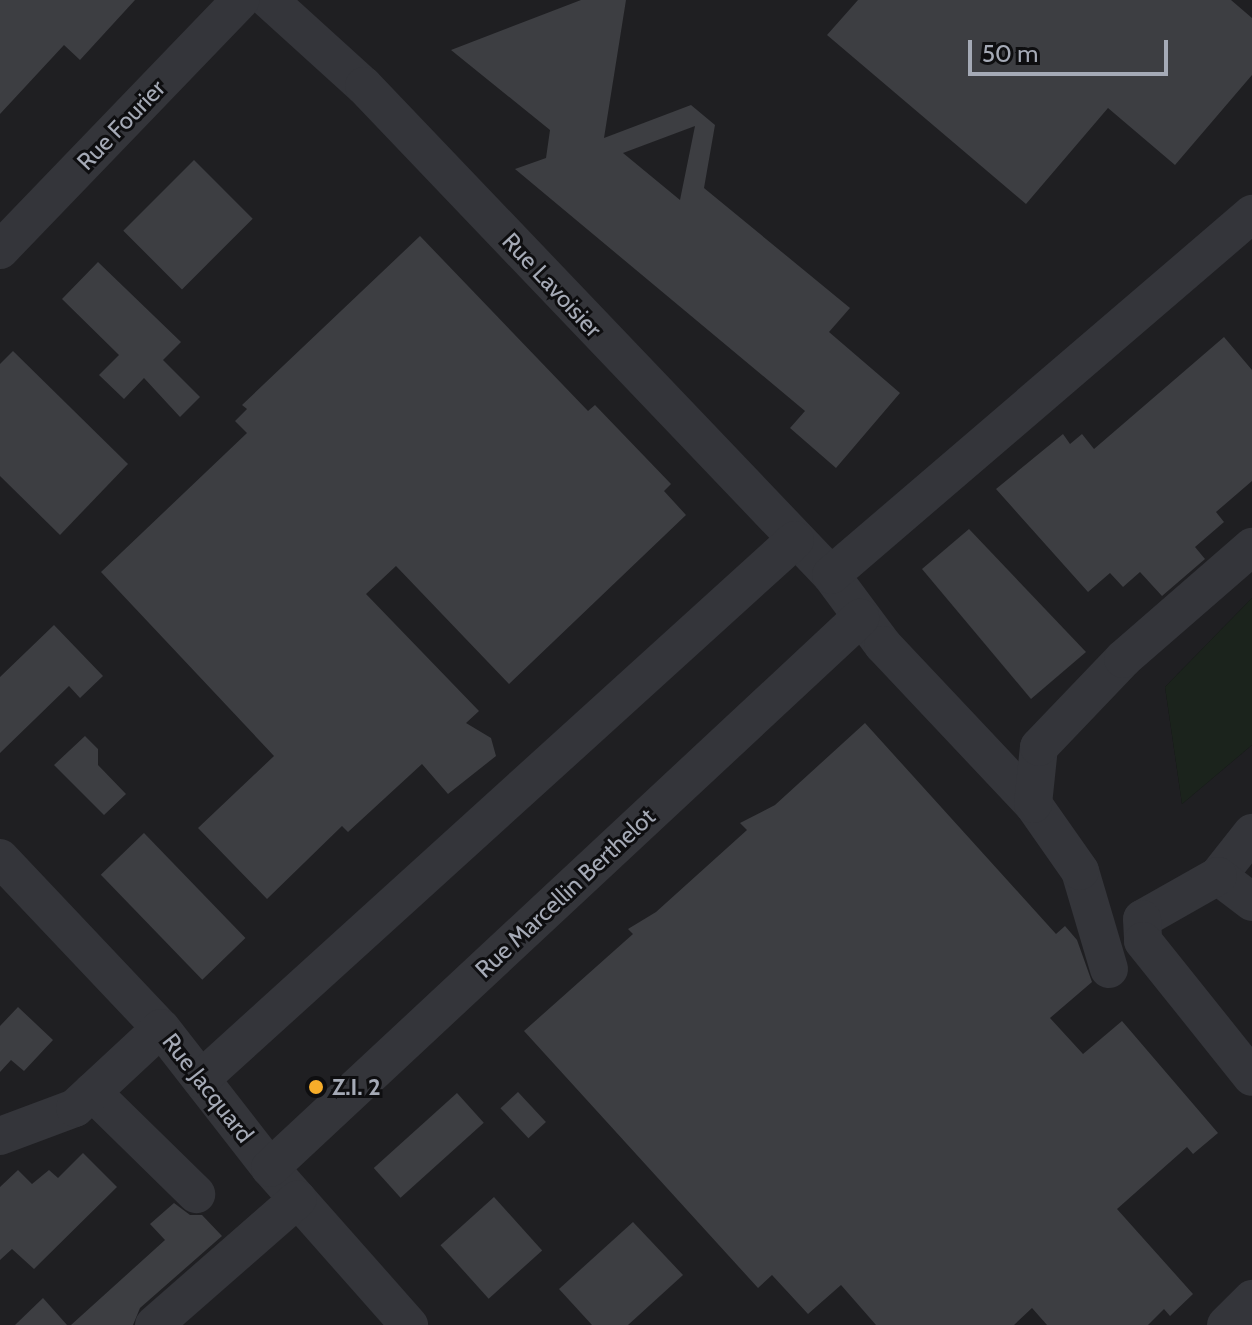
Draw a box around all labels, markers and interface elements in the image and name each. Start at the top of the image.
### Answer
scale bar [972,24,1172,74]
text: 50 m [982,39,1038,68]
street label: Rue Fourier [71,74,171,176]
street label: Rue Lavoisier [496,227,608,343]
street label: Rue Marcellin Berthelot [469,802,661,984]
street label: Rue Jacquard [156,1028,260,1148]
place label: Z.I. 2 [332,1073,381,1101]
marker: Z.I. 2 [307,1078,325,1096]

